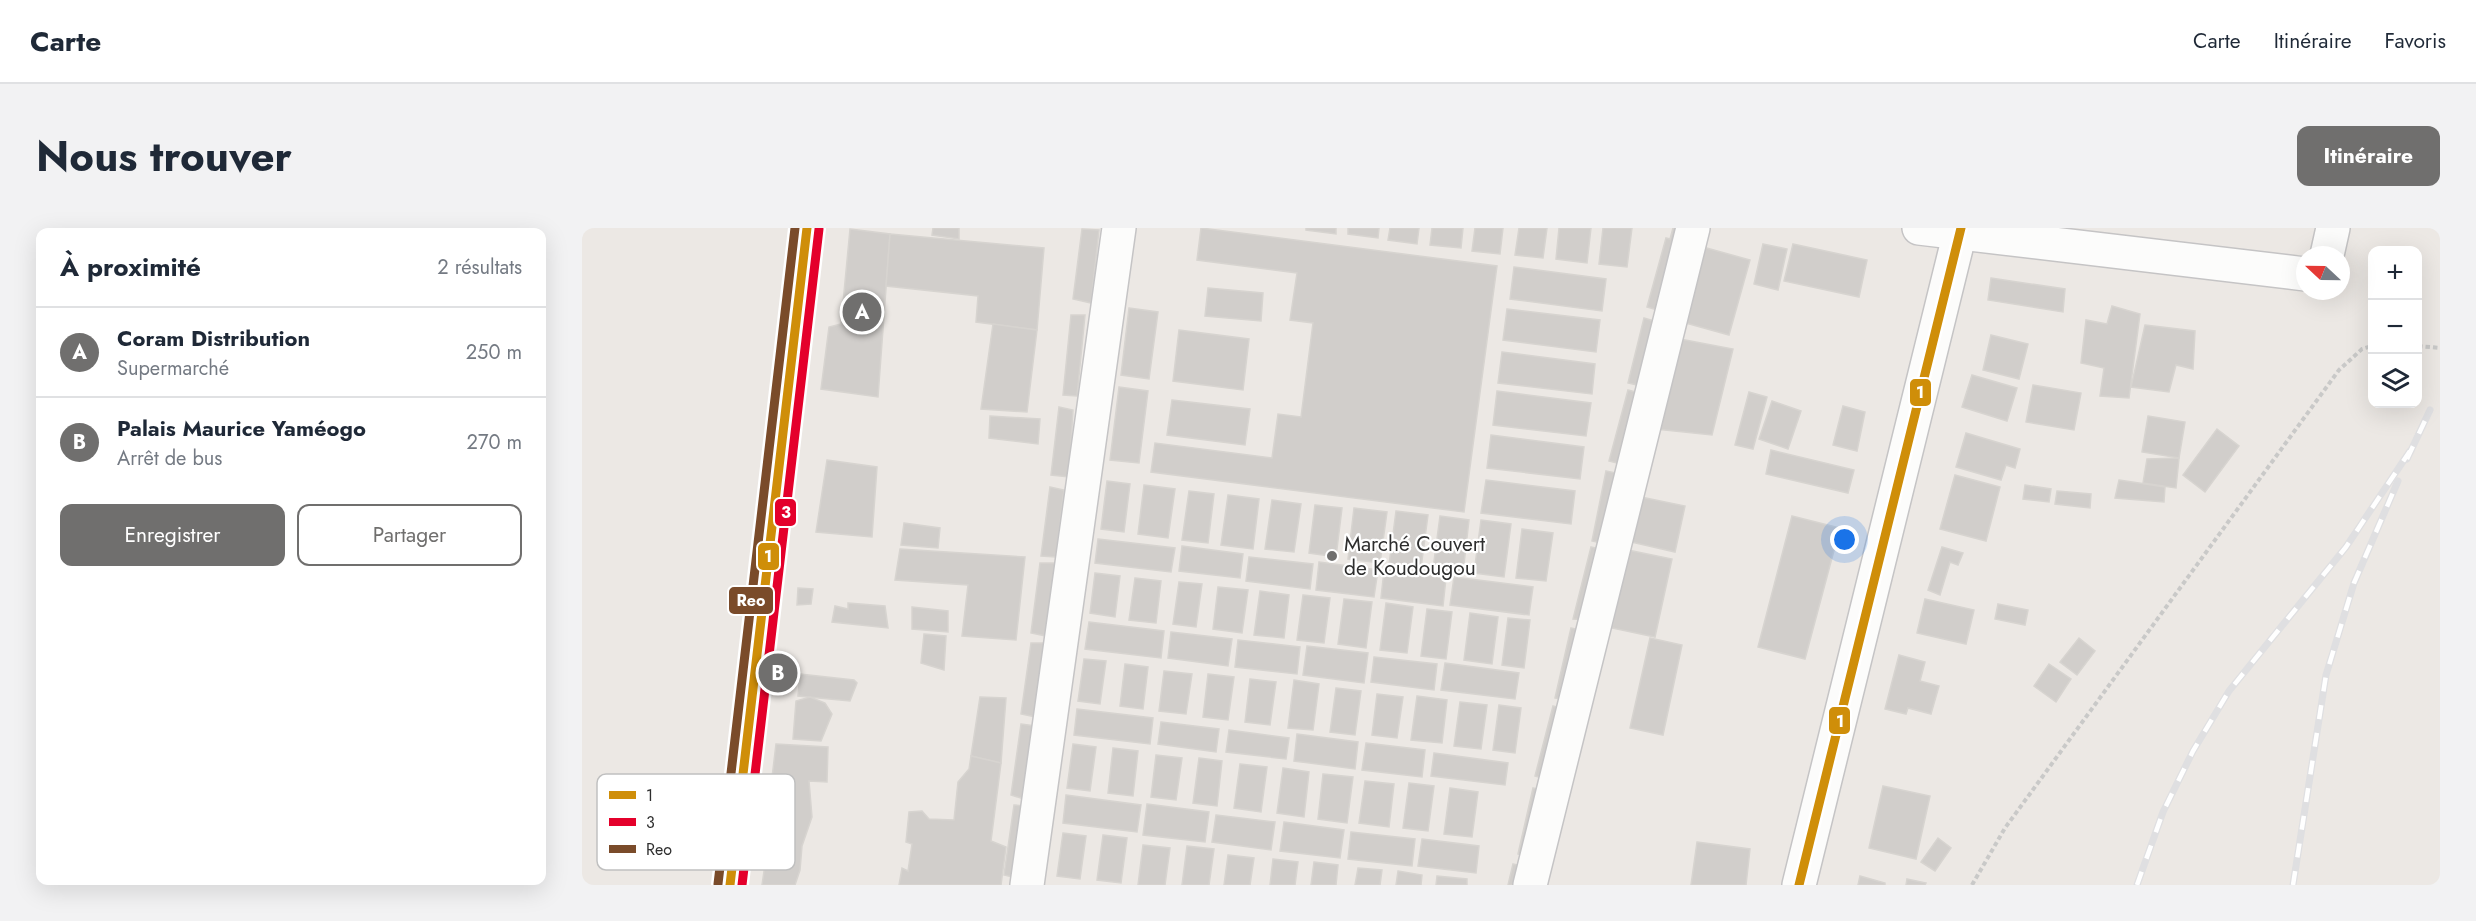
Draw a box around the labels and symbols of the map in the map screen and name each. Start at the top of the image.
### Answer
north arrow [2296,246,2350,300]
pin: A [842,290,882,334]
line badge: 1 [1909,378,1932,407]
text: 1 [1916,381,1924,404]
line badge: 3 [774,498,797,527]
text: 3 [781,501,791,524]
your location [1830,525,1859,554]
place label: Marché Couvert de Koudougou [1344,529,1485,583]
line badge: 1 [757,542,780,571]
text: 1 [764,545,772,568]
marker: Marché Couvert de Koudougou [1325,549,1339,563]
line badge: Reo [728,586,774,615]
text: Reo [737,589,765,612]
pin: B [758,650,798,696]
line badge: 1 [1828,706,1851,735]
text: 1 [1836,710,1844,733]
legend [597,774,795,870]
text: 1 [646,784,653,807]
text: 3 [646,811,655,834]
text: Reo [646,838,672,861]

